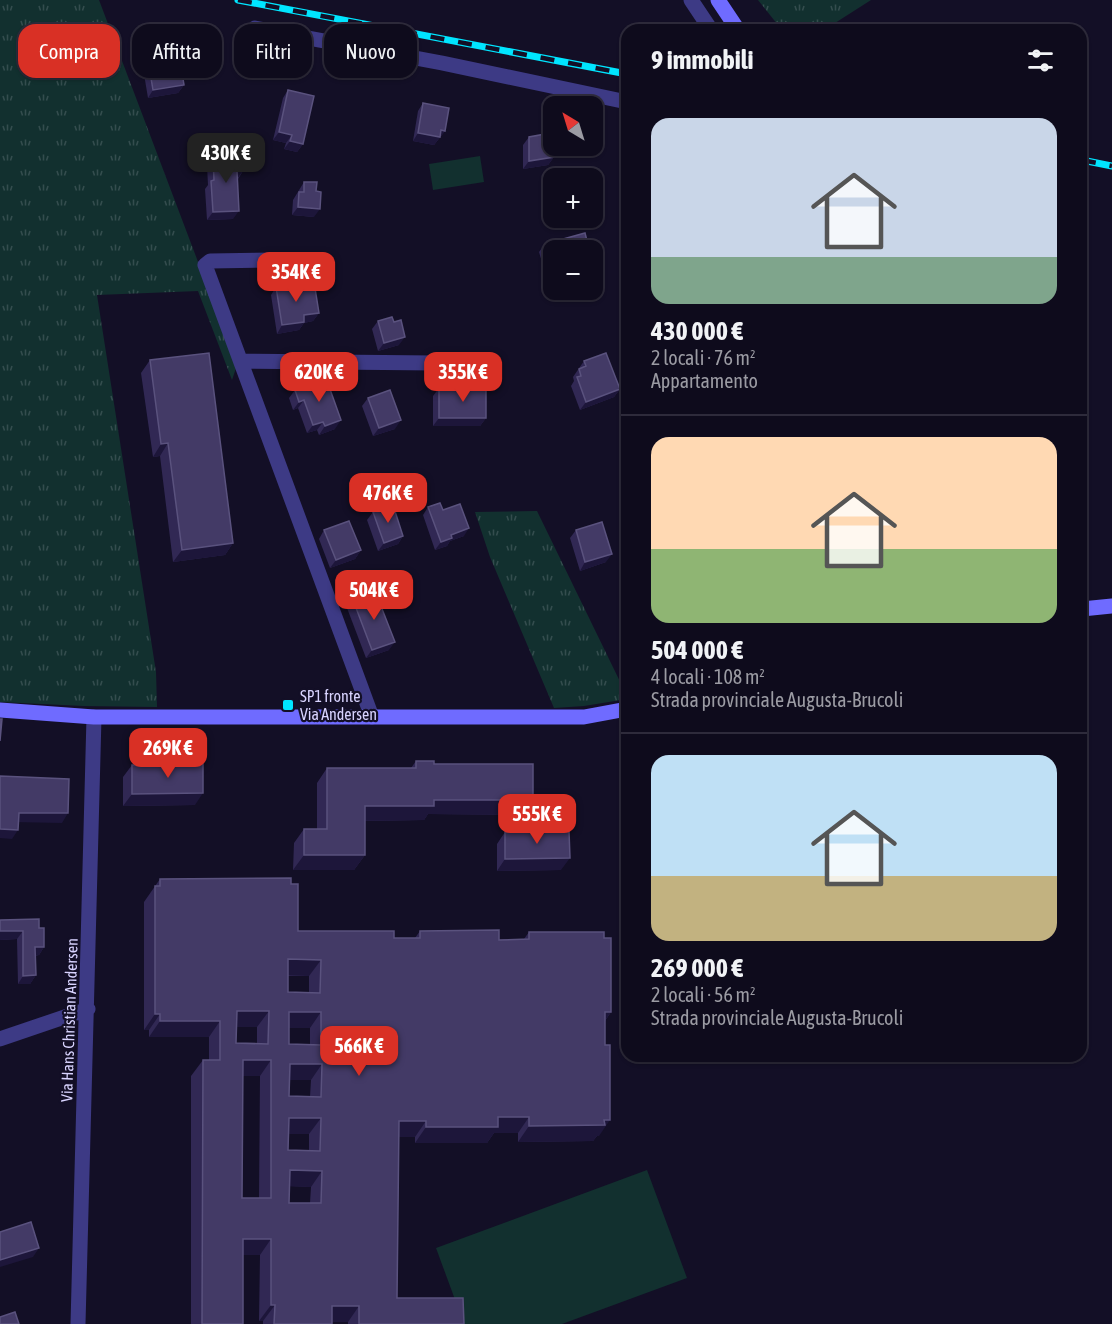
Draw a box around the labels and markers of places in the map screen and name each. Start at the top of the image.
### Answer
pin: 430K € [177,133,275,184]
pin: 354K € [247,252,345,303]
pin: 620K € [270,352,368,403]
pin: 355K € [414,352,512,403]
pin: 476K € [339,473,437,524]
pin: 504K € [325,570,423,621]
place label: SP1 fronte Via Andersen [300,687,377,723]
marker: SP1 fronte Via Andersen [281,698,295,712]
pin: 269K € [119,728,217,779]
pin: 555K € [488,794,586,845]
pin: 566K € [310,1026,408,1077]

